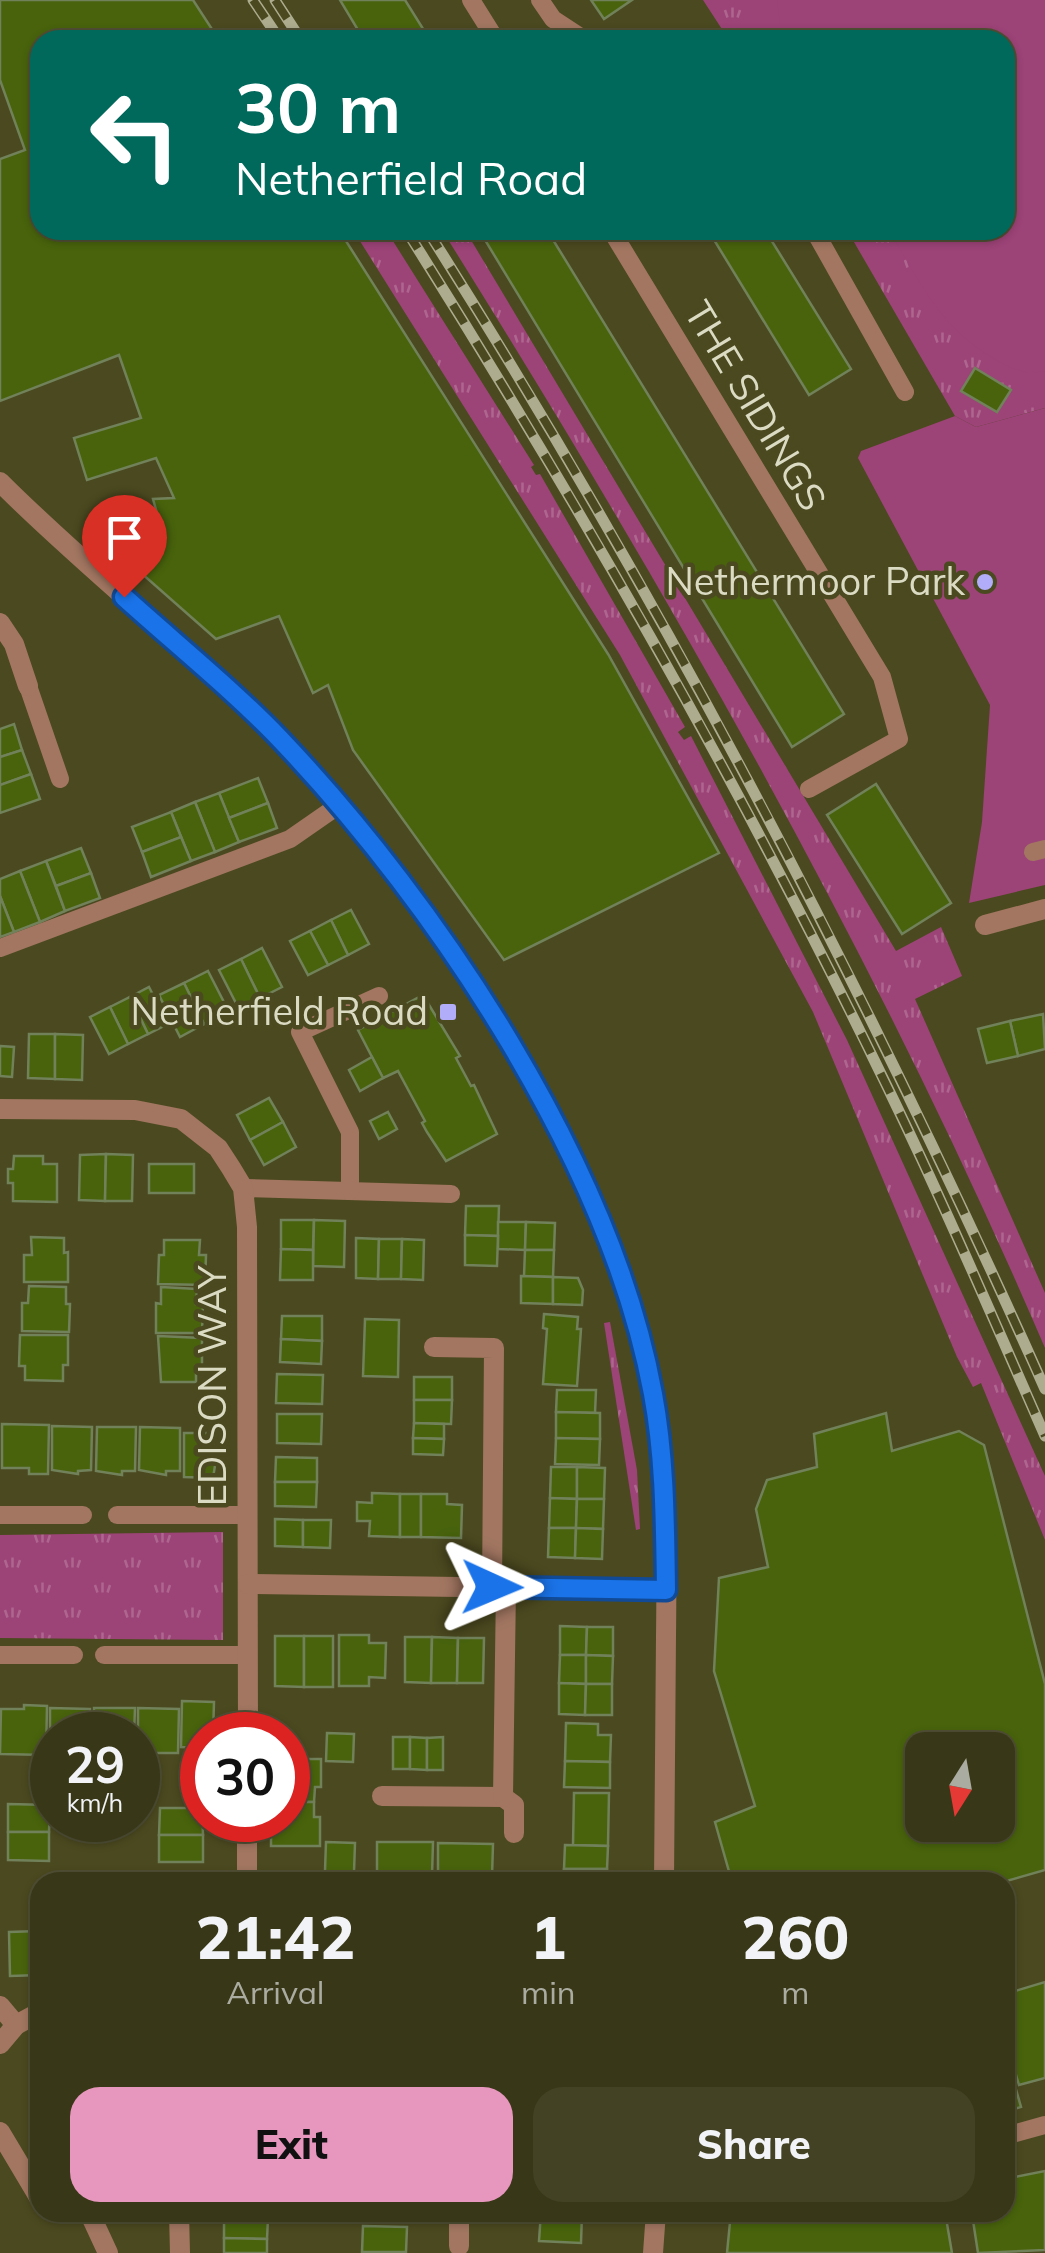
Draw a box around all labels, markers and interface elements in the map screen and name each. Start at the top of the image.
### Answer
text: 30 m [235,63,401,151]
icon: left [70,70,200,200]
text: Netherfield Road [235,150,587,206]
street label: THE SIDINGS [675,292,837,519]
pin [82,495,167,598]
icon: arrive [97,510,152,565]
place label: Nethermoor Park [665,557,965,605]
marker: Nethermoor Park [974,571,996,593]
place label: Netherfield Road [131,987,428,1035]
marker: Netherfield Road [437,1001,459,1023]
street label: EDISON WAY [188,1265,236,1506]
position arrow [440,1535,544,1639]
speed limit sign: 30 [180,1712,310,1842]
north arrow [905,1732,1015,1842]
map controls [905,1732,1015,1842]
text: 29 [65,1733,125,1796]
text: km/h [67,1787,123,1818]
text: 21:42 [196,1899,355,1974]
text: 1 [530,1899,566,1974]
text: 260 [741,1899,849,1974]
text: Arrival [227,1972,324,2012]
text: min [521,1972,576,2012]
text: m [781,1972,809,2012]
button: Exit [70,2087,513,2202]
button: Share [533,2087,975,2202]

